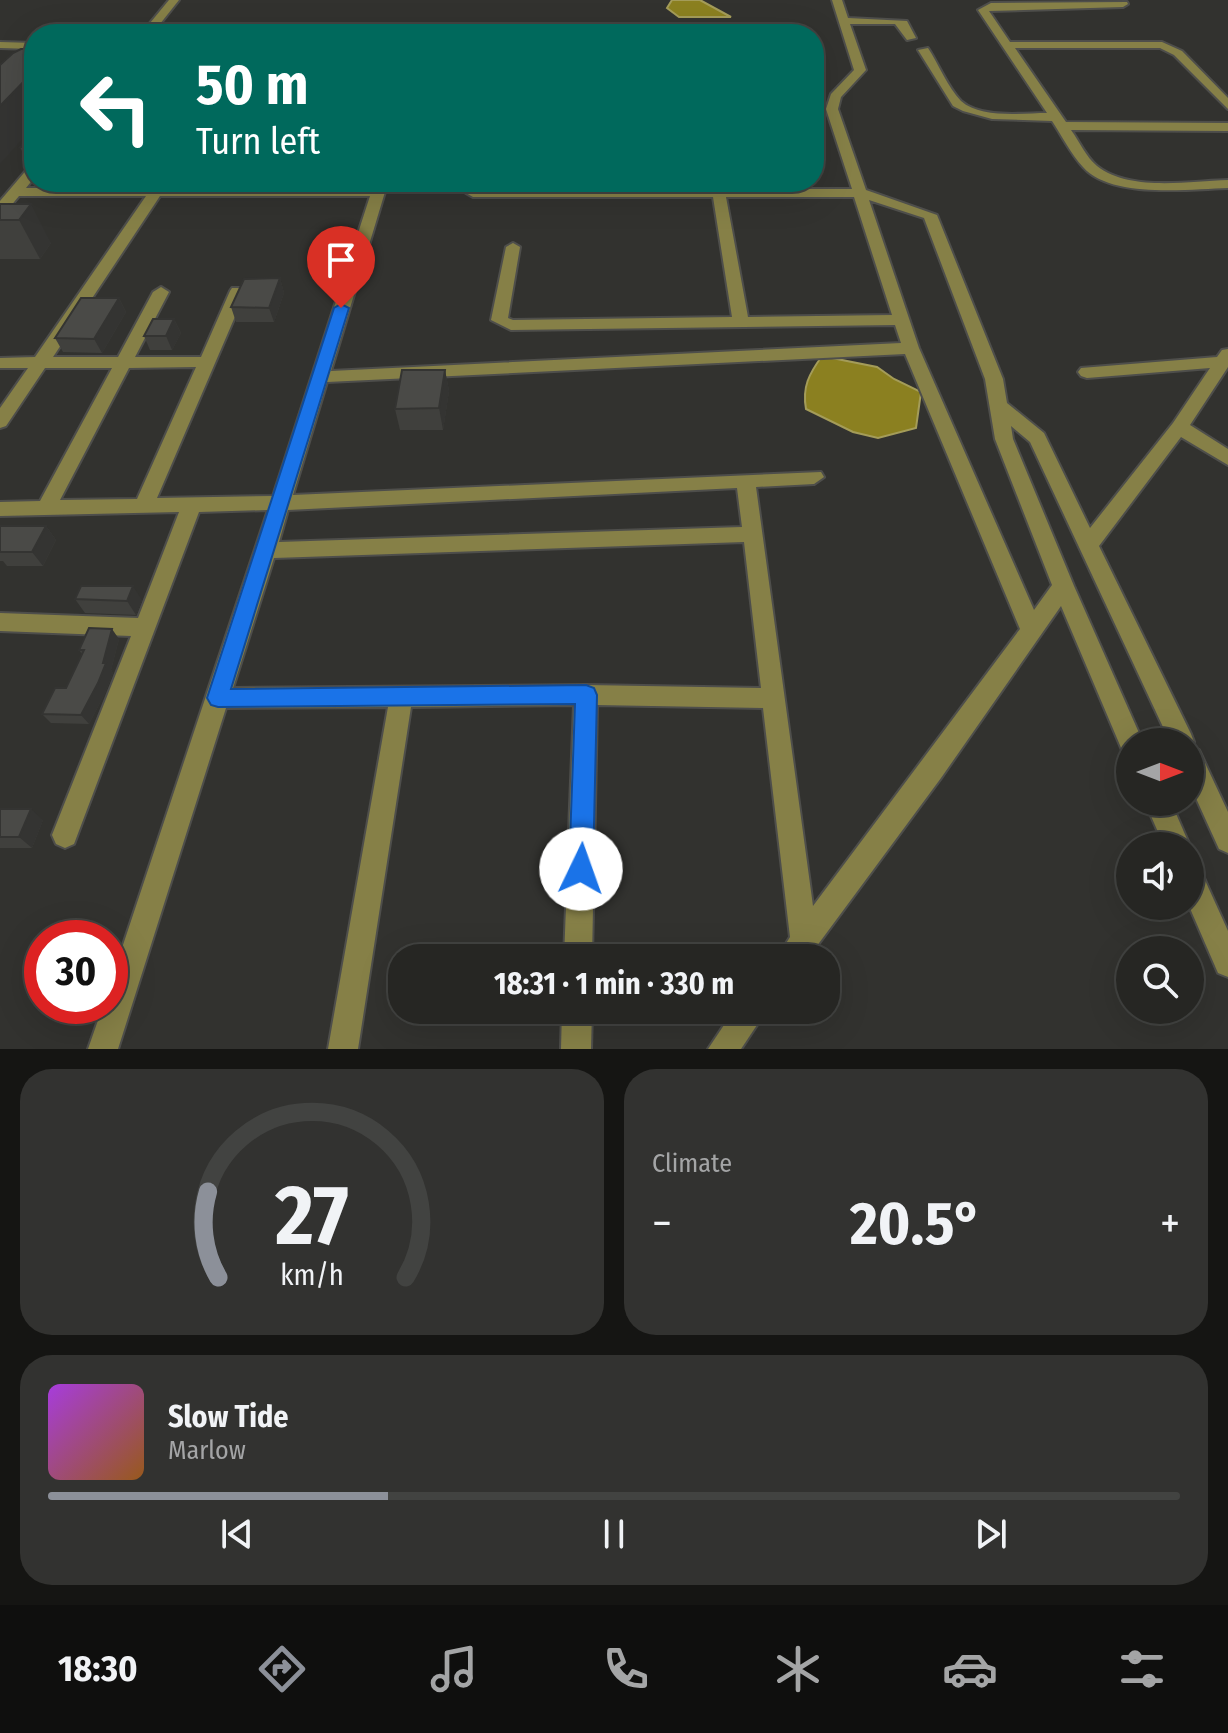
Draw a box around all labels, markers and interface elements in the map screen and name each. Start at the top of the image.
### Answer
text: 50 m [196,52,308,119]
icon: left [64,56,168,160]
text: Turn left [196,120,320,164]
pin [307,226,375,308]
icon: arrive [319,238,363,282]
north arrow [1116,728,1204,816]
map controls [1116,728,1204,1024]
position arrow [539,827,623,911]
button: sound [1116,832,1204,920]
speed limit sign: 30 [24,920,128,1024]
button: search [1116,936,1204,1024]
text: 18:31 · 1 min · 330 m [494,966,734,1002]
text: Climate [652,1148,732,1179]
text: 27 [274,1166,349,1266]
text: 20.5° [850,1188,982,1260]
text: − [652,1197,672,1250]
text: + [1160,1197,1180,1250]
text: km/h [280,1258,344,1293]
text: Slow Tide [168,1399,289,1435]
text: Marlow [168,1435,246,1466]
icon: previous [215,1512,259,1556]
icon: pause [592,1512,636,1556]
icon: next [969,1512,1013,1556]
icon: directions [254,1641,310,1697]
icon: music [426,1641,482,1697]
icon: phone [598,1641,654,1697]
icon: climate [770,1641,826,1697]
icon: car [942,1641,998,1697]
icon: filters [1114,1641,1170,1697]
text: 18:30 [58,1647,138,1691]

